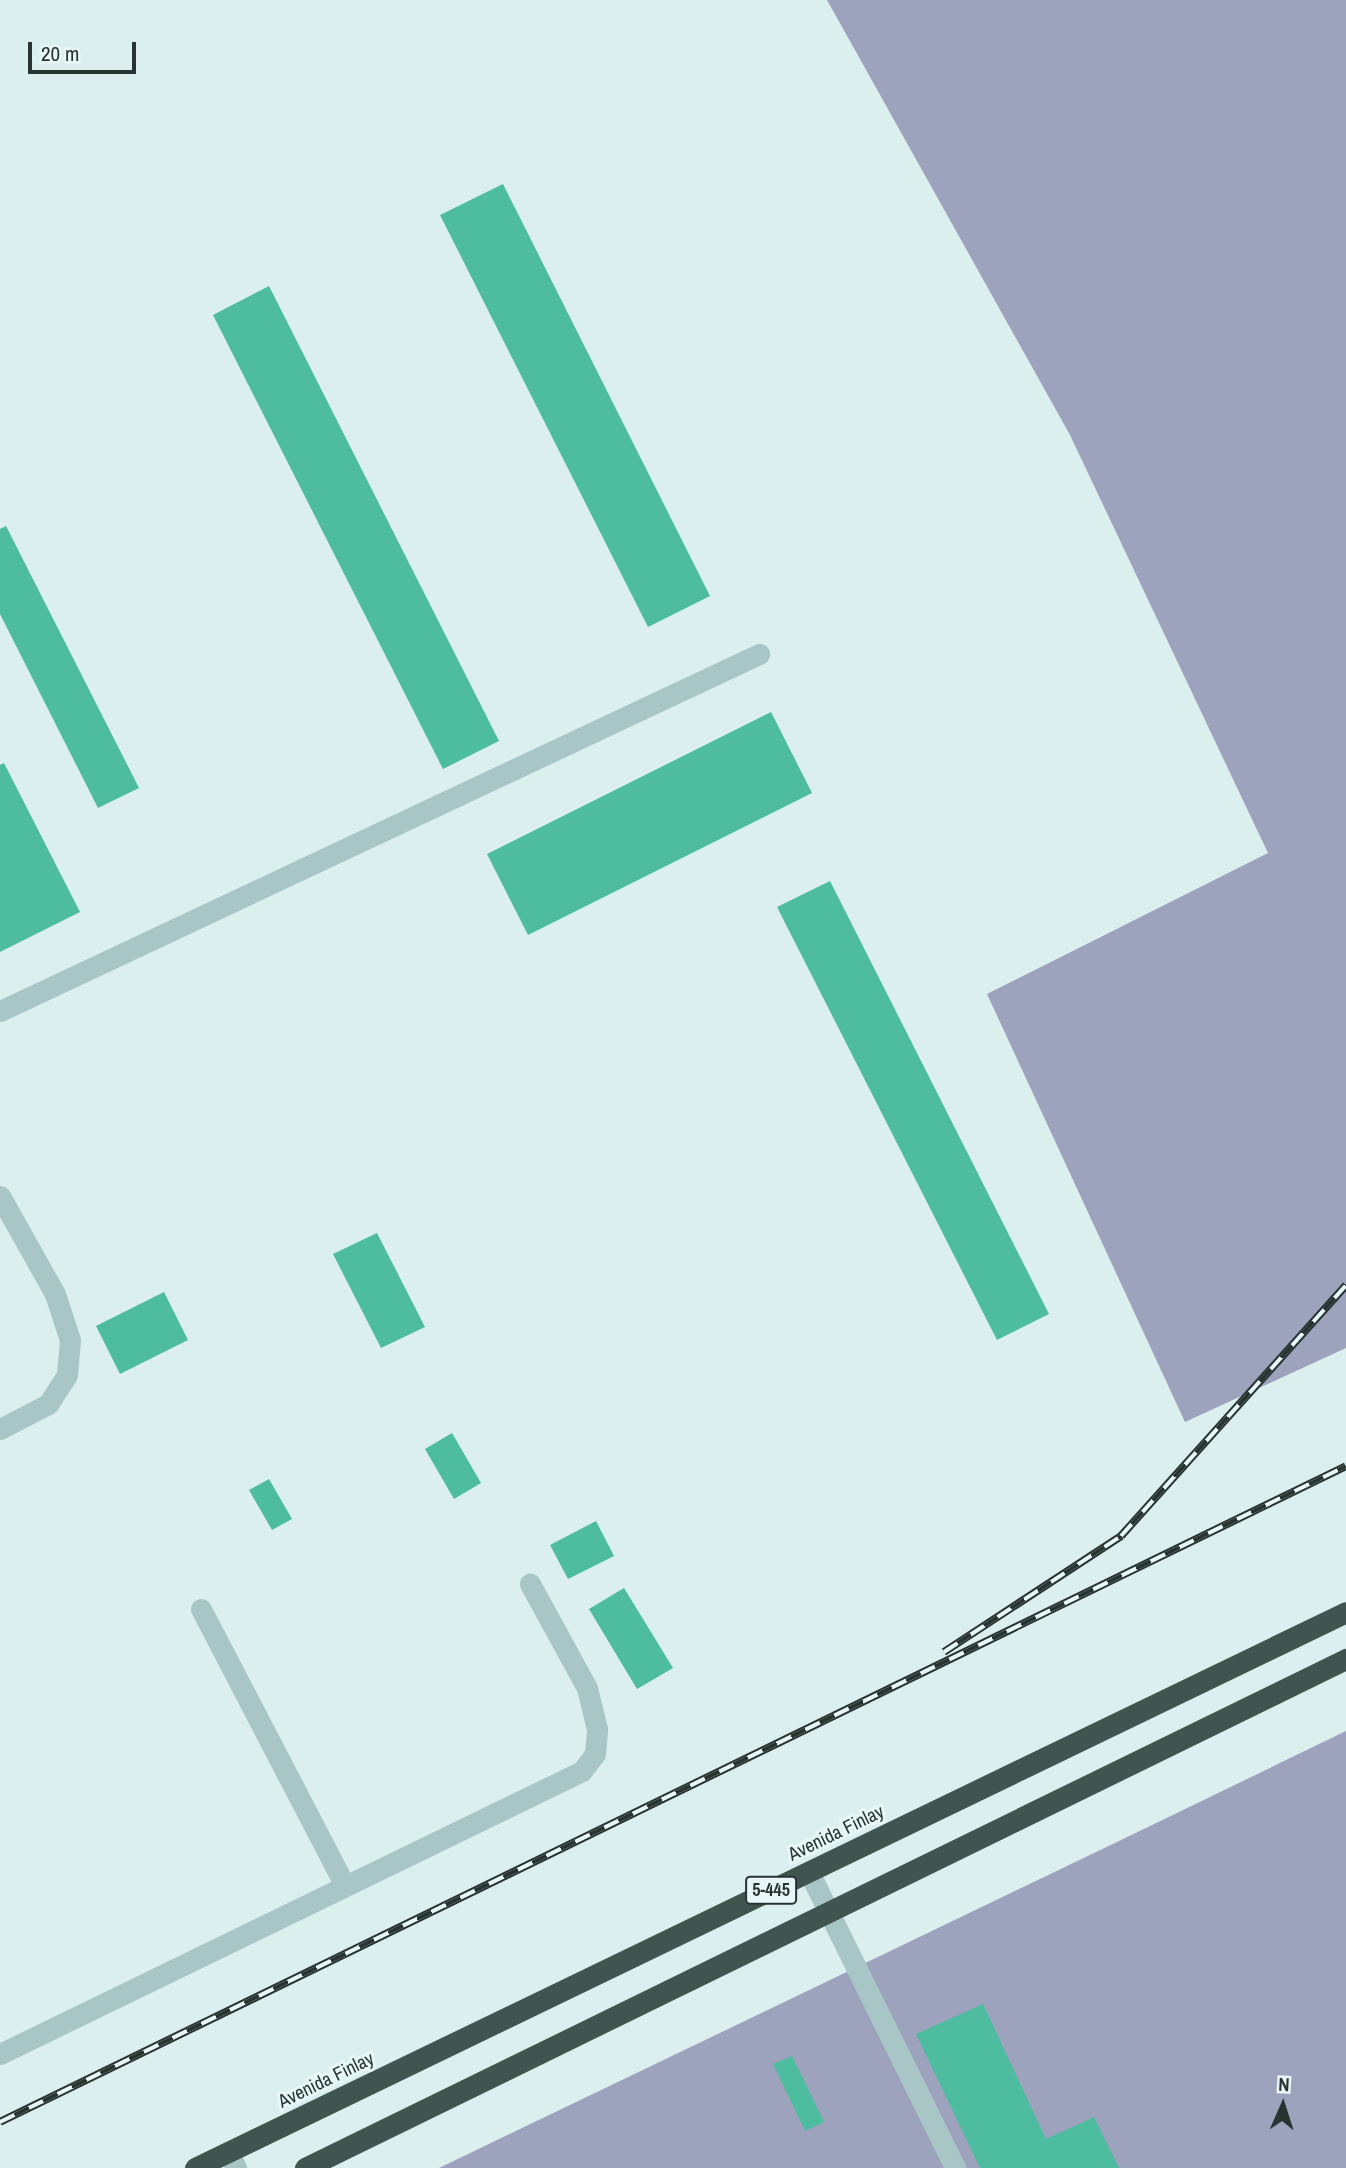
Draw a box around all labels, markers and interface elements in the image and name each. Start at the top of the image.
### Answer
scale bar [32,28,140,72]
text: 20 m [41,39,79,68]
street label: Avenida Finlay [784,1800,888,1866]
road number: 5-445 [745,1876,797,1904]
street label: Avenida Finlay [274,2047,378,2113]
north arrow [1248,2070,1318,2140]
text: N [1278,2071,1290,2097]

